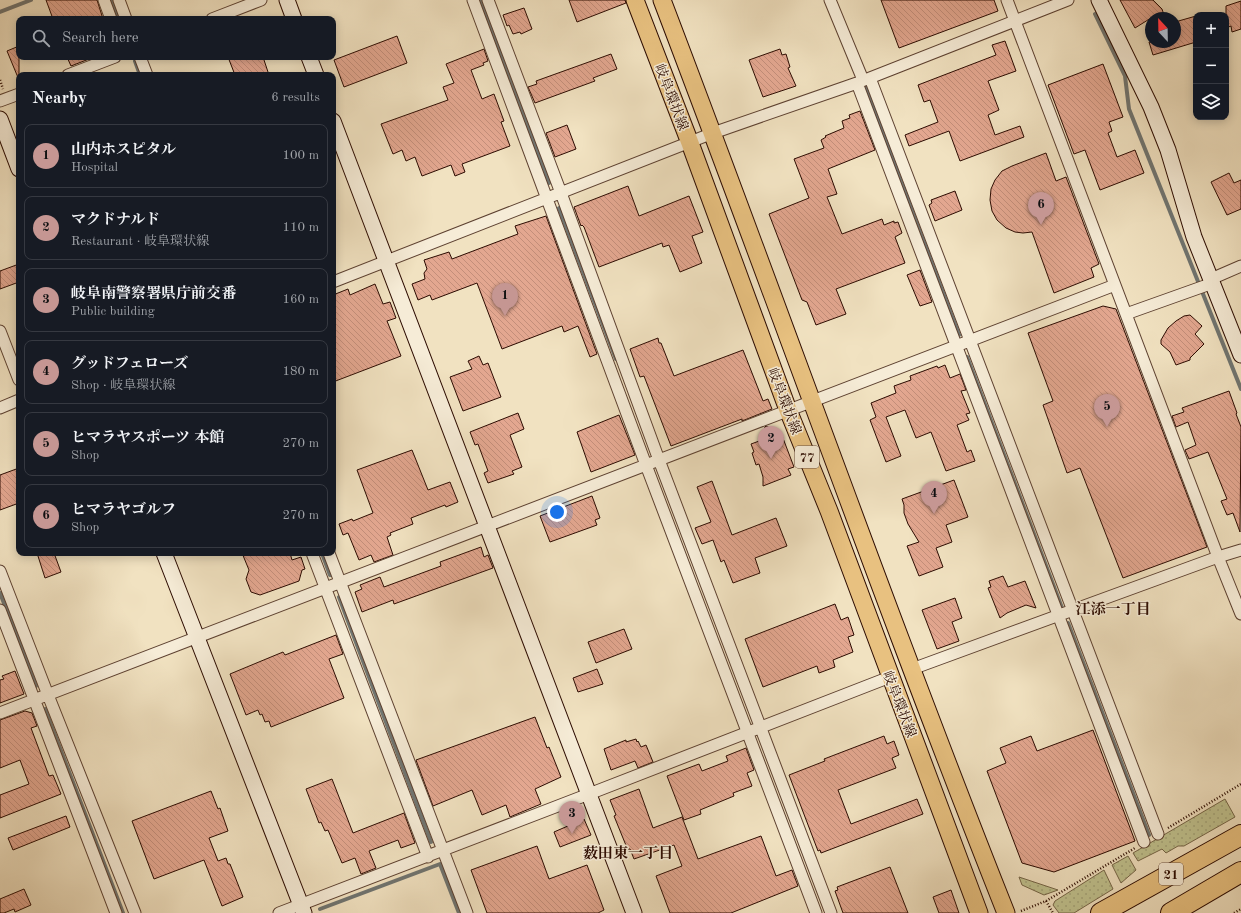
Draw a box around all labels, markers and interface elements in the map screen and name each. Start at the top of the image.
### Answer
north arrow [1145,12,1181,48]
map controls [1193,12,1229,120]
button: + [1193,12,1229,48]
search box [16,16,336,60]
icon: search [30,27,52,49]
text: Search here [62,31,139,46]
button: − [1193,48,1229,84]
street label: 岐阜環状線 [652,62,691,133]
button: layers [1193,84,1229,120]
text: Nearby [32,90,87,107]
text: 6 results [271,91,320,104]
text: 山内ホスピタル [71,143,176,158]
text: 1 [42,149,50,162]
text: 100 m [282,149,319,162]
text: Hospital [71,161,118,174]
pin: 6 [1028,192,1054,225]
text: マクドナルド [71,213,160,228]
text: 2 [42,221,50,234]
text: 110 m [282,221,319,234]
text: Restaurant · 岐阜環状線 [71,235,209,248]
pin: 1 [492,283,518,316]
text: 岐阜南警察署県庁前交番 [71,287,236,302]
text: 3 [42,293,50,306]
text: 160 m [282,293,319,306]
text: Public building [71,305,155,318]
text: グッドフェローズ [71,357,188,372]
text: 4 [42,365,50,378]
text: 180 m [282,365,319,378]
street label: 岐阜環状線 [765,366,804,437]
text: Shop · 岐阜環状線 [71,379,175,392]
pin: 5 [1094,394,1120,427]
pin: 2 [758,426,784,459]
text: ヒマラヤスポーツ 本館 [71,431,224,446]
text: 5 [42,437,50,450]
text: 270 m [282,437,319,450]
road number: 77 [795,446,819,468]
text: Shop [71,449,99,462]
pin: 4 [921,481,947,514]
your location [547,502,567,522]
text: ヒマラヤゴルフ [71,503,176,518]
text: 6 [42,509,50,522]
text: 270 m [282,509,319,522]
text: Shop [71,521,99,534]
district label: 江添一丁目 [1075,600,1151,618]
street label: 岐阜環状線 [880,669,919,740]
pin: 3 [559,801,585,834]
district label: 薮田東一丁目 [583,845,673,862]
road number: 21 [1159,863,1183,885]

